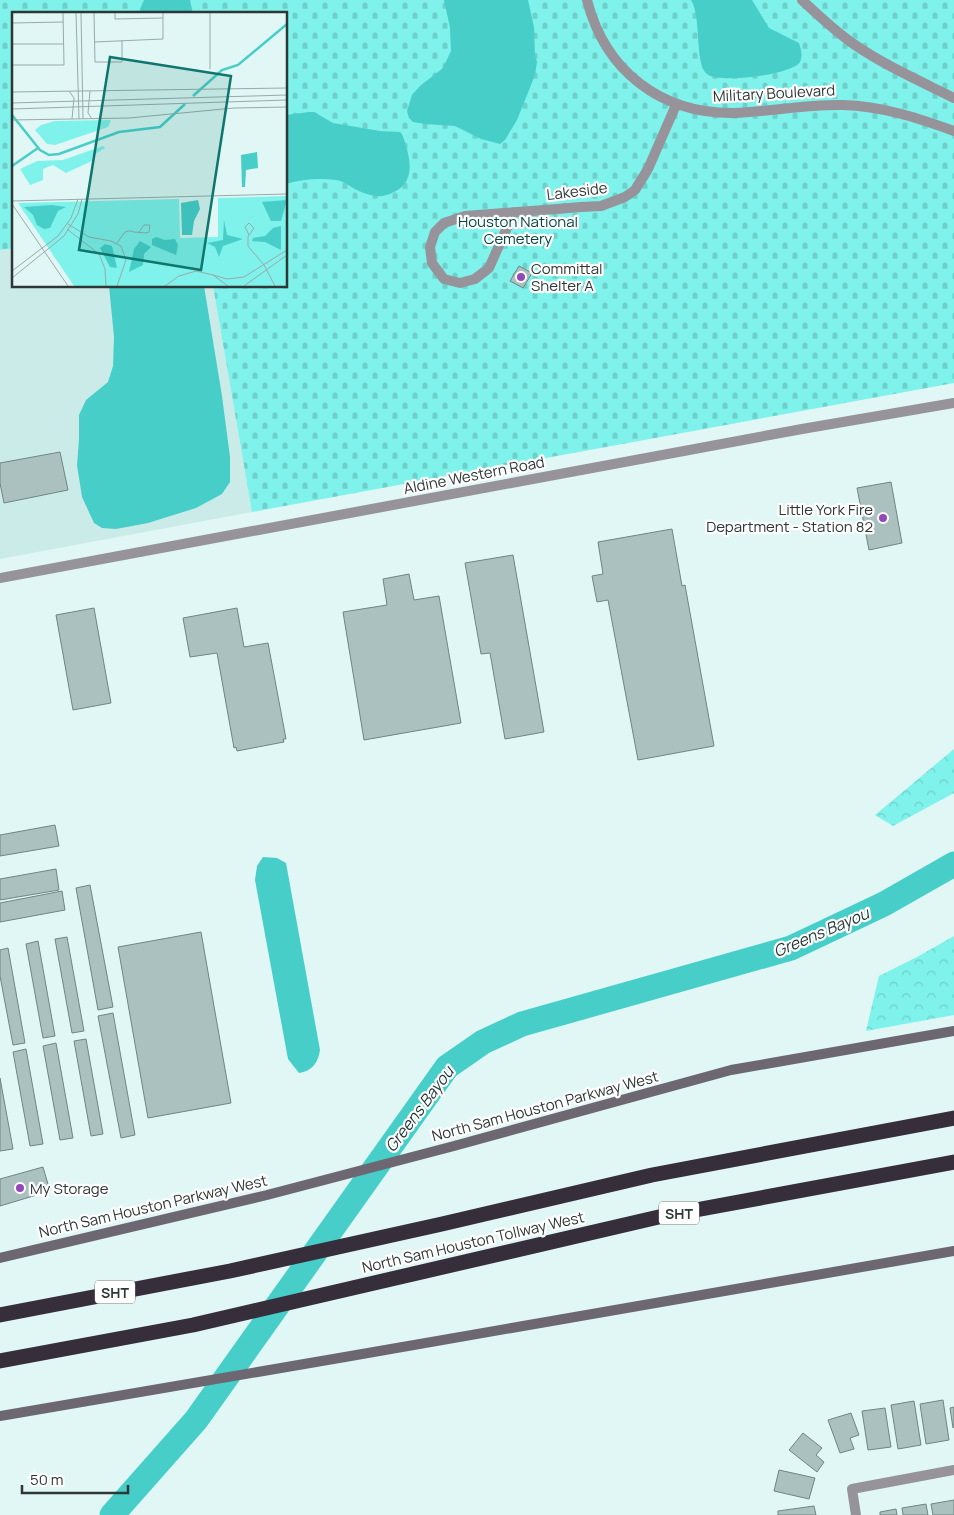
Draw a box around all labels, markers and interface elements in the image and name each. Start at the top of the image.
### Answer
inset map [12,12,288,288]
street label: Military Boulevard [712,79,836,107]
street label: Lakeside [545,177,609,205]
park label: Houston National Cemetery [458,211,578,249]
place label: Committal Shelter A [531,258,603,296]
marker: Committal Shelter A [515,271,527,283]
street label: Aldine Western Road [402,451,546,499]
place label: Little York Fire Department - Station 82 [706,499,873,537]
marker: Little York Fire Department - Station 82 [877,512,889,524]
water label: Greens Bayou [770,901,874,962]
water label: Greens Bayou [380,1061,459,1156]
street label: North Sam Houston Parkway West [429,1066,661,1146]
street label: North Sam Houston Parkway West [37,1169,269,1243]
place label: My Storage [30,1178,109,1199]
marker: My Storage [14,1182,26,1194]
road number: SHT [659,1202,699,1224]
street label: North Sam Houston Tollway West [360,1206,586,1278]
road number: SHT [95,1280,135,1304]
scale bar [22,1462,129,1494]
text: 50 m [30,1469,64,1490]

